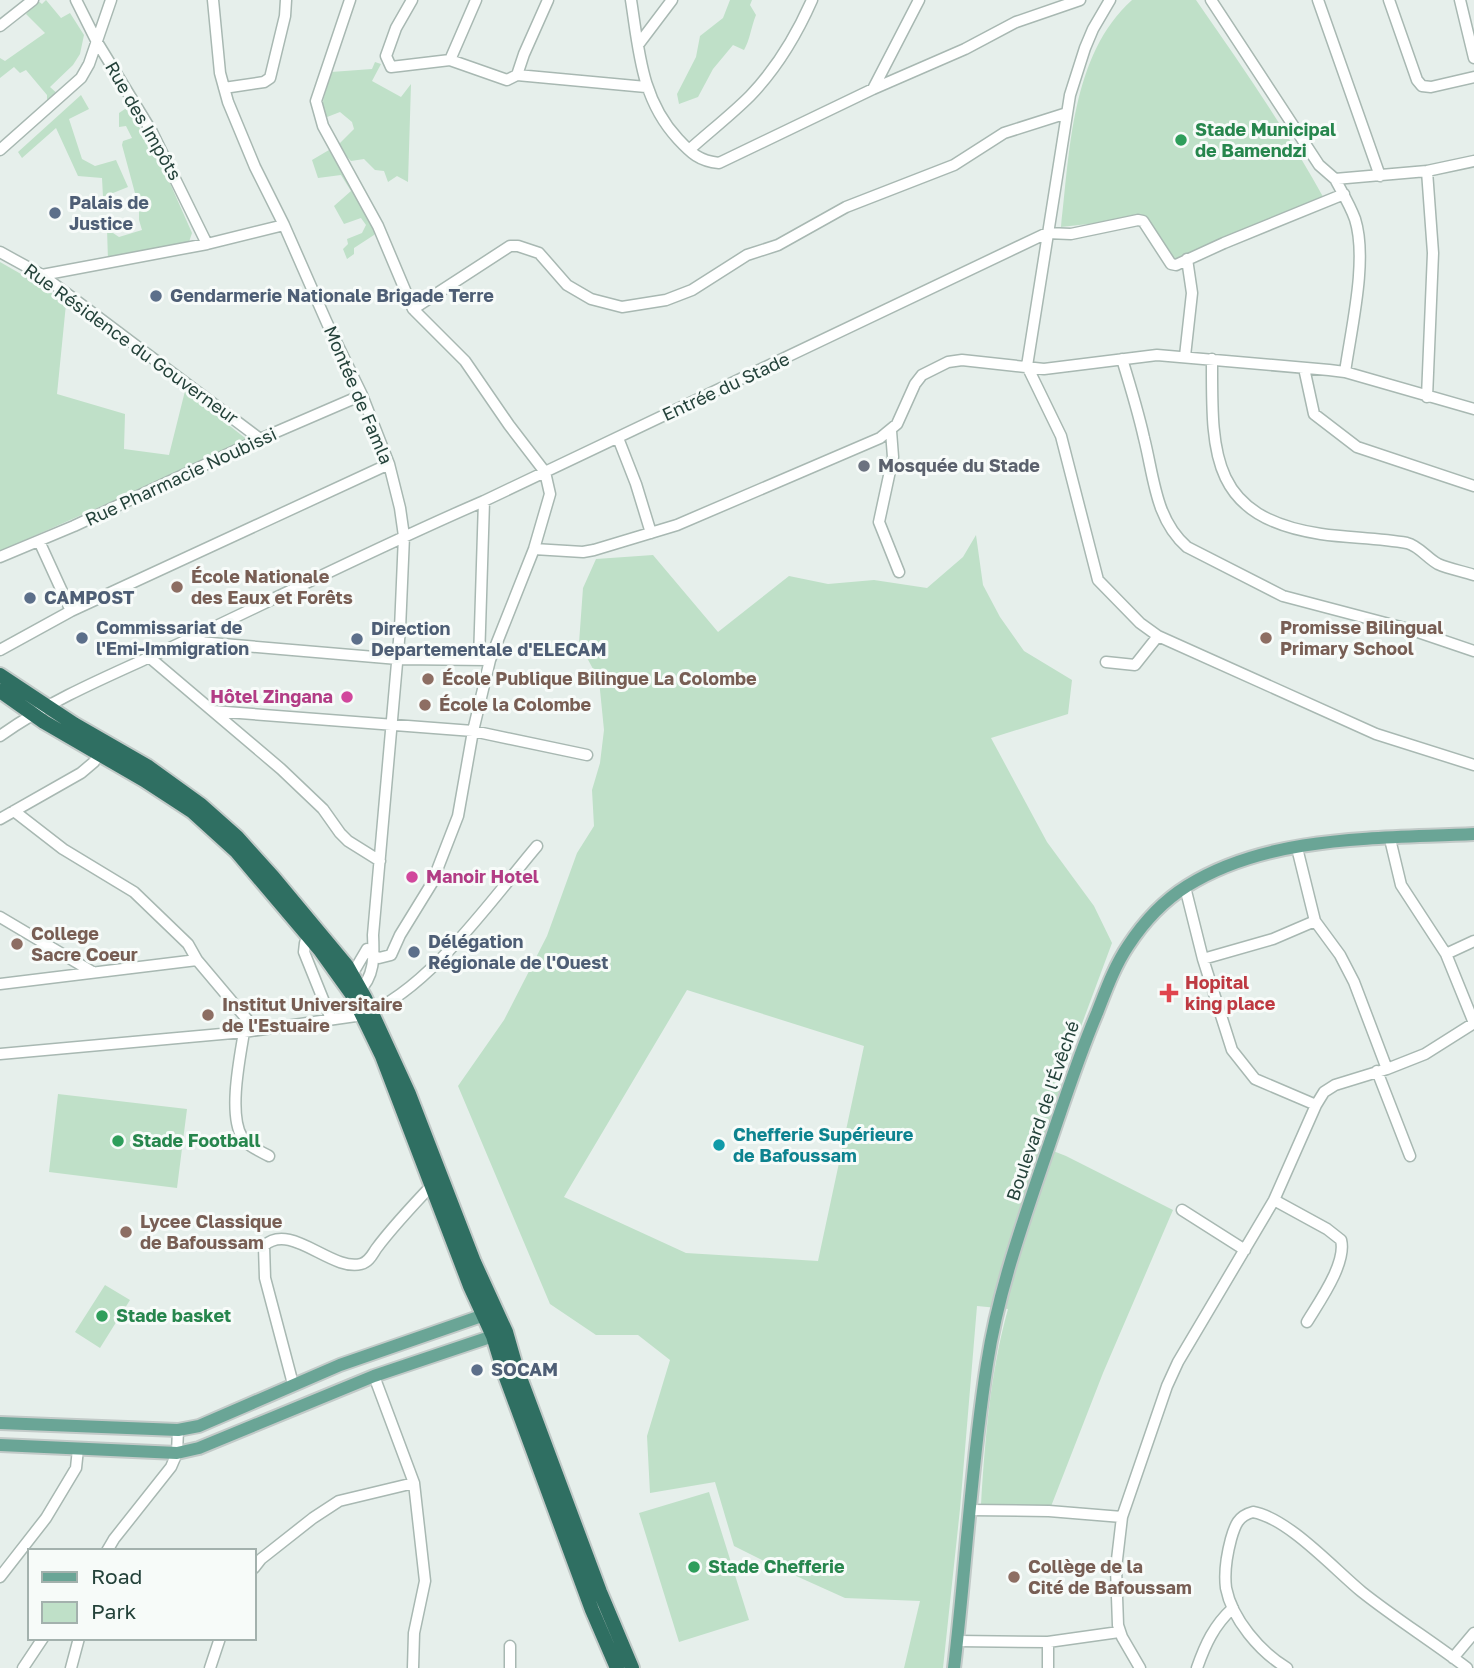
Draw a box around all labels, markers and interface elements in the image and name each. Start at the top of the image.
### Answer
street label: Rue des Impôts [101,57,187,184]
place label: Stade Municipal de Bamendzi [1195,118,1336,161]
marker: Stade Municipal de Bamendzi [1173,132,1189,148]
place label: Palais de Justice [69,191,149,234]
marker: Palais de Justice [47,205,63,221]
street label: Rue Résidence du Gouverneur [20,258,243,428]
place label: Gendarmerie Nationale Brigade Terre [170,284,494,306]
marker: Gendarmerie Nationale Brigade Terre [148,288,164,304]
street label: Montée de Famla [320,322,398,467]
street label: Entrée du Stade [658,347,793,425]
street label: Rue Pharmacie Noubissi [81,422,280,530]
place label: Mosquée du Stade [878,454,1040,476]
marker: Mosquée du Stade [856,458,872,474]
place label: École Nationale des Eaux et Forêts [191,565,353,608]
marker: École Nationale des Eaux et Forêts [169,579,185,595]
place label: CAMPOST [44,586,135,608]
marker: CAMPOST [22,590,38,606]
place label: Commissariat de l'Emi-Immigration [96,616,249,659]
place label: Promisse Bilingual Primary School [1280,616,1443,659]
place label: Direction Departementale d'ELECAM [371,617,606,660]
marker: Commissariat de l'Emi-Immigration [74,630,90,646]
marker: Promisse Bilingual Primary School [1258,630,1274,646]
marker: Direction Departementale d'ELECAM [349,631,365,647]
place label: École Publique Bilingue La Colombe [442,667,757,689]
marker: École Publique Bilingue La Colombe [420,671,436,687]
place label: Hôtel Zingana [210,685,333,707]
marker: Hôtel Zingana [339,689,355,705]
place label: École la Colombe [439,693,591,715]
marker: École la Colombe [417,697,433,713]
place label: Manoir Hotel [426,865,539,887]
marker: Manoir Hotel [404,869,420,885]
place label: College Sacre Coeur [31,922,138,965]
place label: Délégation Régionale de l'Ouest [428,930,608,973]
marker: College Sacre Coeur [9,936,25,952]
marker: Délégation Régionale de l'Ouest [406,944,422,960]
place label: Hopital king place [1185,971,1276,1014]
marker: Hopital king place [1159,983,1179,1003]
place label: Institut Universitaire de l'Estuaire [222,993,403,1036]
marker: Institut Universitaire de l'Estuaire [200,1007,216,1023]
street label: Boulevard de l'Évêché [1001,1018,1083,1204]
place label: Chefferie Supérieure de Bafoussam [733,1123,914,1166]
place label: Stade Football [132,1129,261,1151]
marker: Stade Football [110,1133,126,1149]
marker: Chefferie Supérieure de Bafoussam [711,1137,727,1153]
place label: Lycee Classique de Bafoussam [140,1210,283,1253]
marker: Lycee Classique de Bafoussam [118,1224,134,1240]
place label: Stade basket [116,1304,231,1326]
marker: Stade basket [94,1308,110,1324]
place label: SOCAM [491,1358,558,1380]
marker: SOCAM [469,1362,485,1378]
legend [28,1549,256,1640]
place label: Stade Chefferie [708,1555,845,1577]
place label: Collège de la Cité de Bafoussam [1028,1555,1192,1598]
marker: Stade Chefferie [686,1559,702,1575]
text: Road [91,1563,142,1589]
marker: Collège de la Cité de Bafoussam [1006,1569,1022,1585]
text: Park [91,1598,137,1624]

